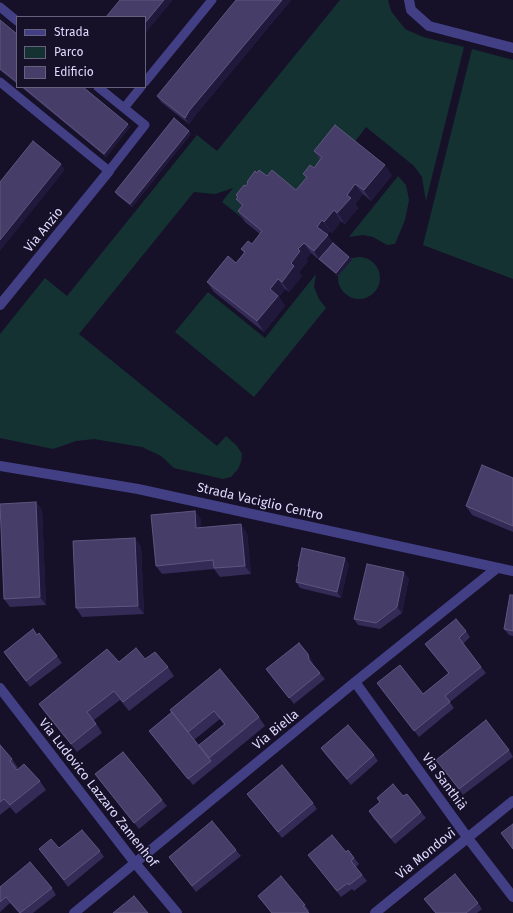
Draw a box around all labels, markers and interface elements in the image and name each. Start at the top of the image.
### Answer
legend [16,16,146,88]
text: Strada [54,25,89,39]
text: Parco [54,45,84,59]
text: Edificio [54,65,94,79]
street label: Via Anzio [21,204,67,256]
street label: Strada Vaciglio Centro [195,480,325,524]
street label: Via Biella [250,707,302,753]
street label: Via Ludovico Lazzaro Zamenhof [35,716,161,870]
street label: Via Santhià [418,751,470,813]
street label: Via Mondovì [393,825,459,883]

